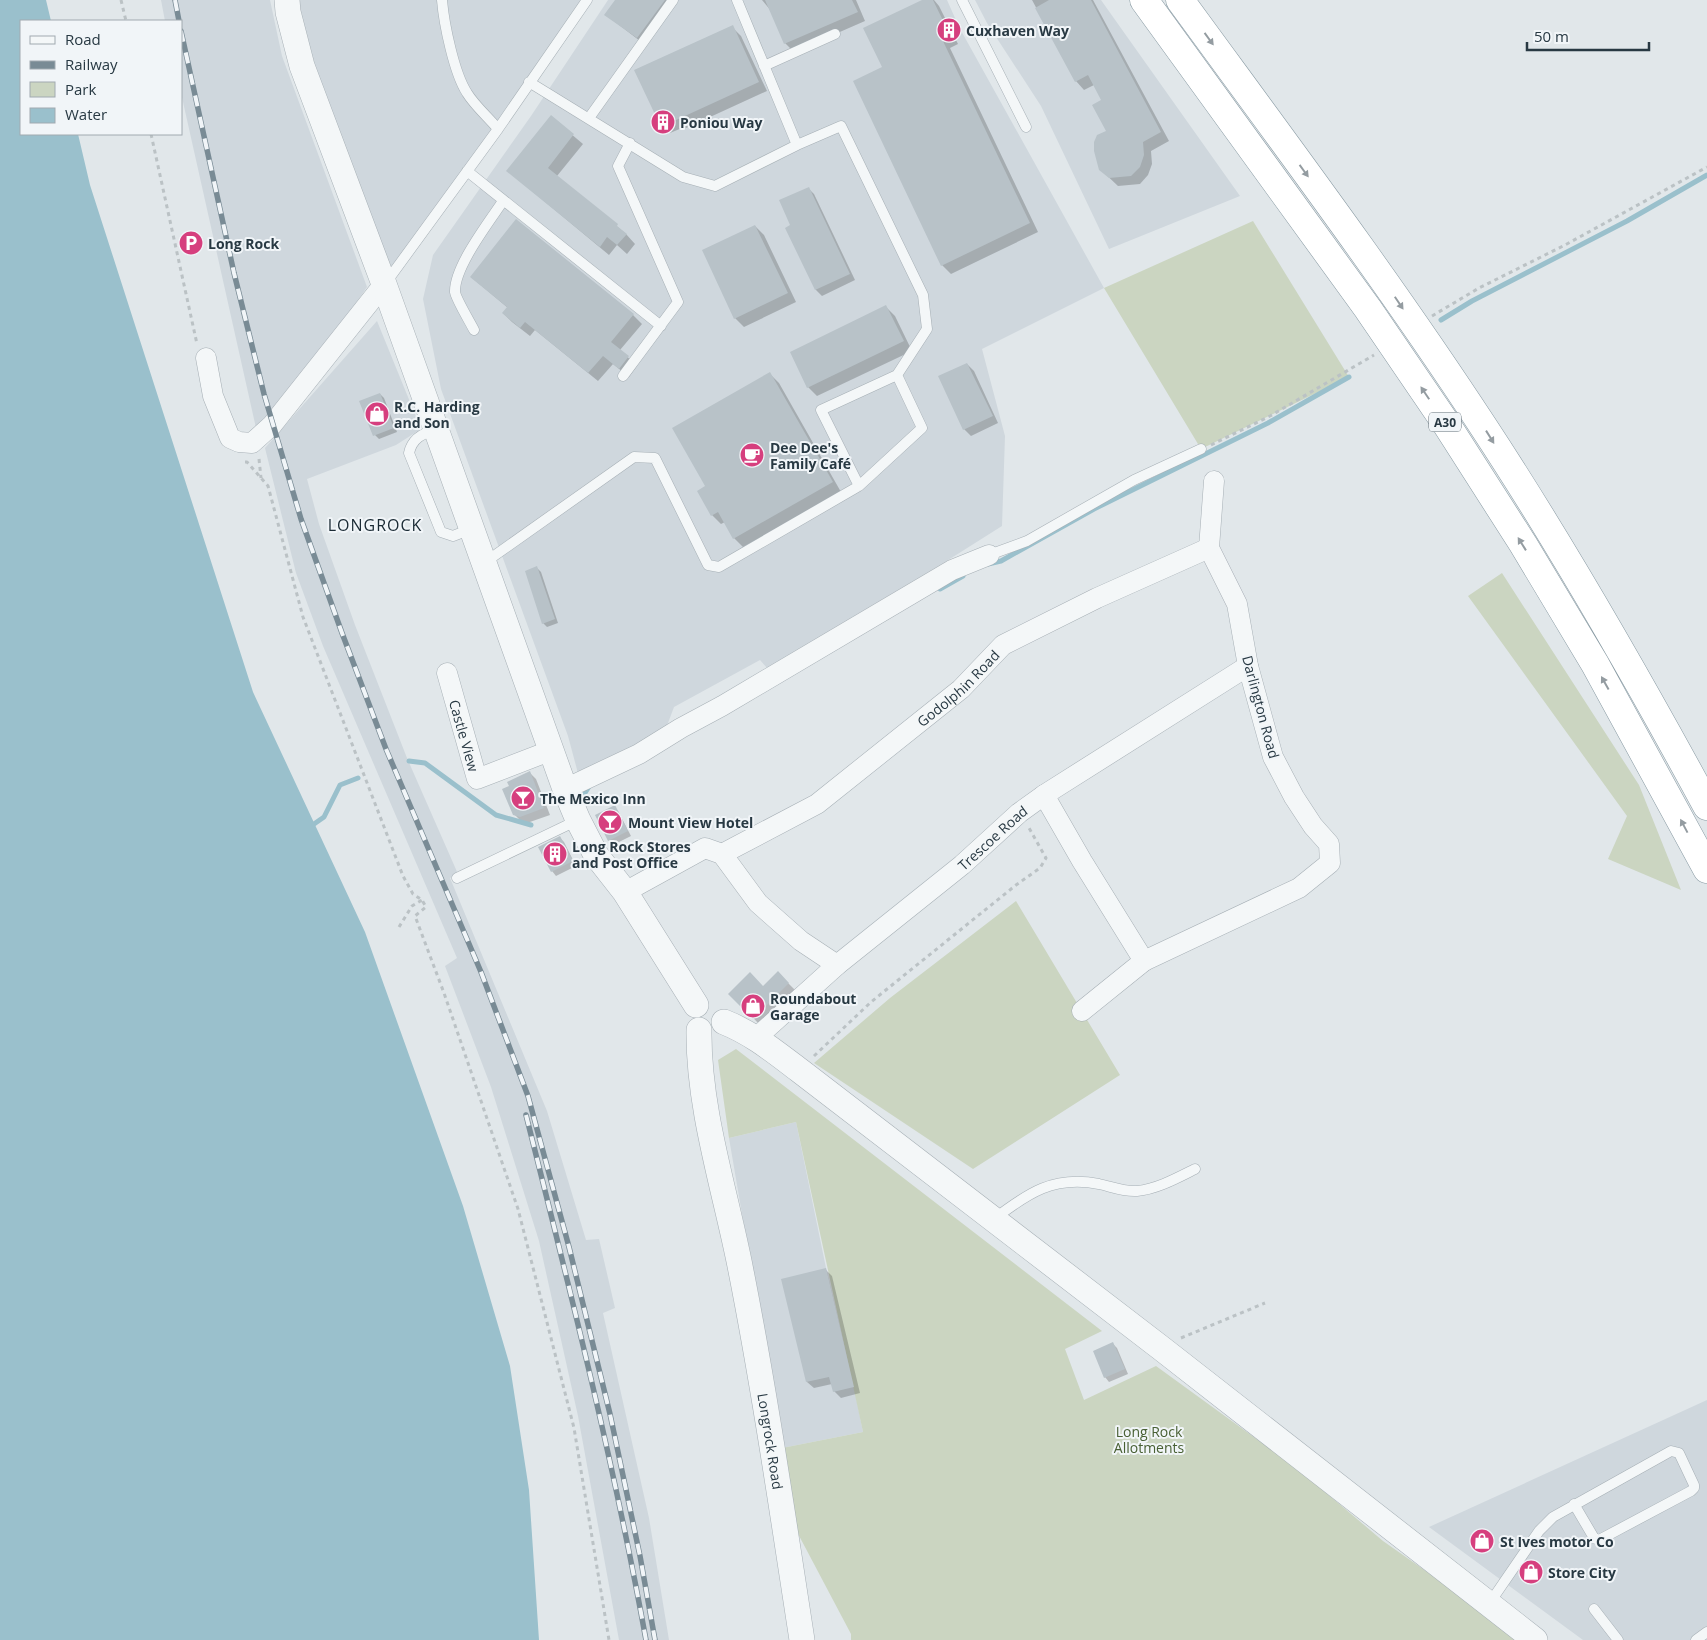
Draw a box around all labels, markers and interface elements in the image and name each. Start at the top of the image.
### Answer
building icon: Cuxhaven Way [936,17,962,43]
legend [20,20,182,135]
scale bar [1527,20,1650,52]
place label: Cuxhaven Way [966,21,1069,40]
text: 50 m [1534,26,1569,46]
text: Road [65,29,101,49]
one-way arrow [1204,33,1214,46]
text: Railway [65,54,118,74]
text: Park [65,79,96,99]
text: Water [65,104,107,124]
building icon: Poniou Way [650,109,676,135]
place label: Poniou Way [680,113,762,132]
one-way arrow [1299,164,1309,178]
parking icon: Long Rock [178,230,204,256]
place label: Long Rock [208,234,279,253]
one-way arrow [1394,296,1404,310]
one-way arrow [1420,386,1429,399]
place label: R.C. Harding and Son [394,397,480,432]
shop icon: R.C. Harding and Son [364,401,390,427]
road number: A30 [1429,412,1461,432]
one-way arrow [1486,431,1495,444]
place label: Dee Dee's Family Café [770,438,851,473]
cafe icon: Dee Dee's Family Café [739,442,765,468]
district label: LONGROCK [328,514,422,536]
one-way arrow [1518,537,1527,550]
street label: Godolphin Road [913,645,1003,730]
street label: Darlington Road [1238,653,1284,761]
one-way arrow [1601,677,1610,690]
street label: Castle View [445,697,484,774]
bar icon: The Mexico Inn [510,785,536,811]
place label: The Mexico Inn [540,789,646,808]
street label: Trescoe Road [953,801,1031,874]
bar icon: Mount View Hotel [597,809,623,835]
place label: Mount View Hotel [628,813,753,832]
one-way arrow [1680,818,1688,833]
place label: Long Rock Stores and Post Office [572,837,691,872]
building icon: Long Rock Stores and Post Office [542,841,568,867]
place label: Roundabout Garage [770,989,856,1024]
shop icon: Roundabout Garage [740,993,766,1019]
street label: Longrock Road [754,1392,788,1491]
park label: Long Rock Allotments [1114,1422,1185,1457]
shop icon: St Ives motor Co [1469,1528,1495,1554]
place label: St Ives motor Co [1500,1532,1614,1551]
shop icon: Store City [1518,1559,1544,1585]
place label: Store City [1548,1563,1616,1582]

